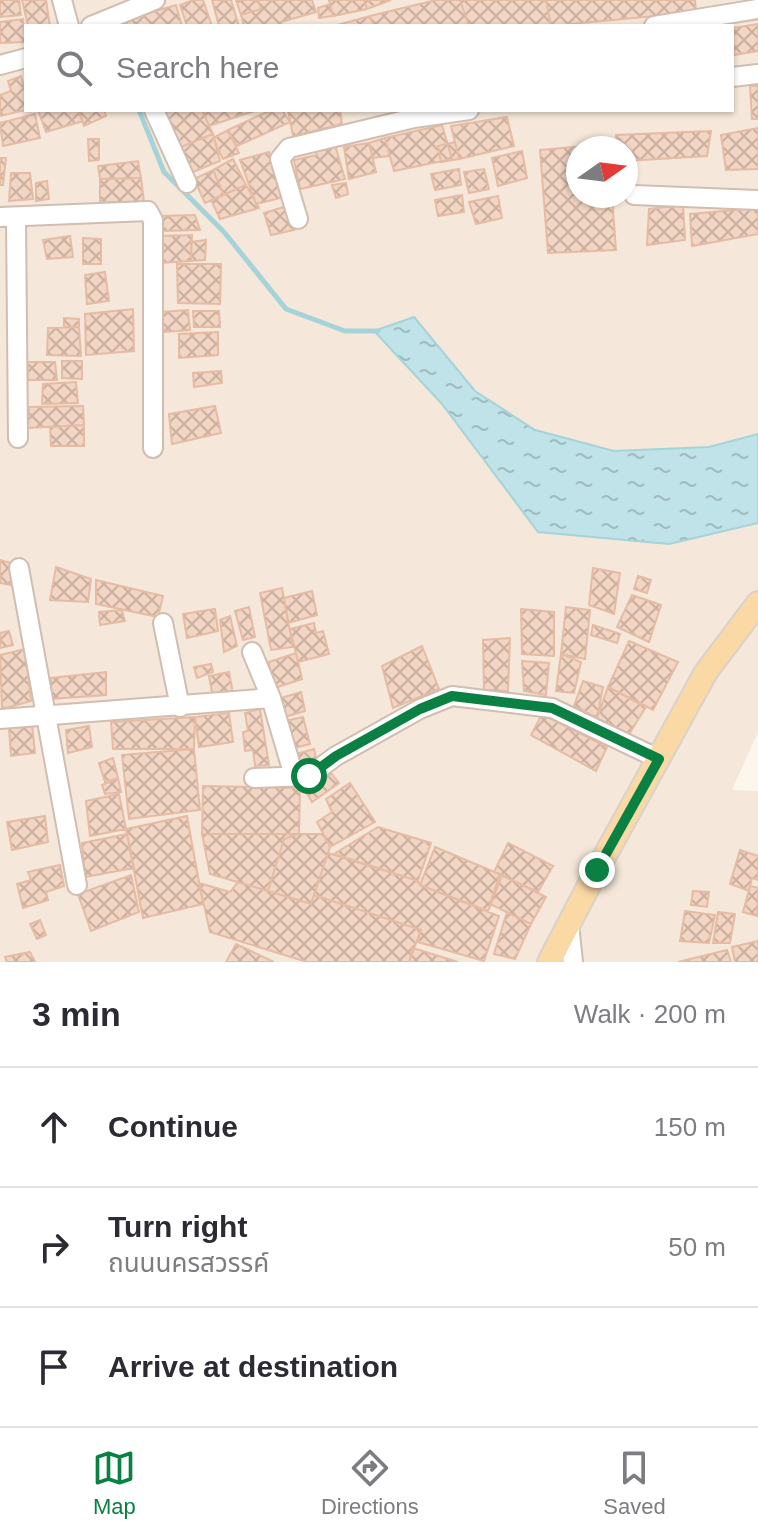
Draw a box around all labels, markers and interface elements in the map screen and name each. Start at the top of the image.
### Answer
search box [24,24,734,112]
icon: search [52,46,96,90]
text: Search here [116,51,279,84]
north arrow [566,136,638,208]
route start [291,758,327,794]
route end [579,852,615,888]
text: 3 min [32,995,121,1033]
text: Walk · 200 m [574,999,726,1029]
icon: ahead [32,1105,76,1149]
text: Continue [108,1110,238,1143]
text: 150 m [654,1112,726,1142]
text: Turn right [108,1210,247,1243]
icon: right [32,1225,76,1269]
text: 50 m [668,1232,726,1262]
text: ถนนนครสวรรค์ [108,1248,269,1278]
icon: arrive [32,1345,76,1389]
text: Arrive at destination [108,1350,398,1383]
tab: Map [92,1446,136,1520]
tab: Directions [321,1446,419,1520]
tab: Saved [603,1446,666,1520]

